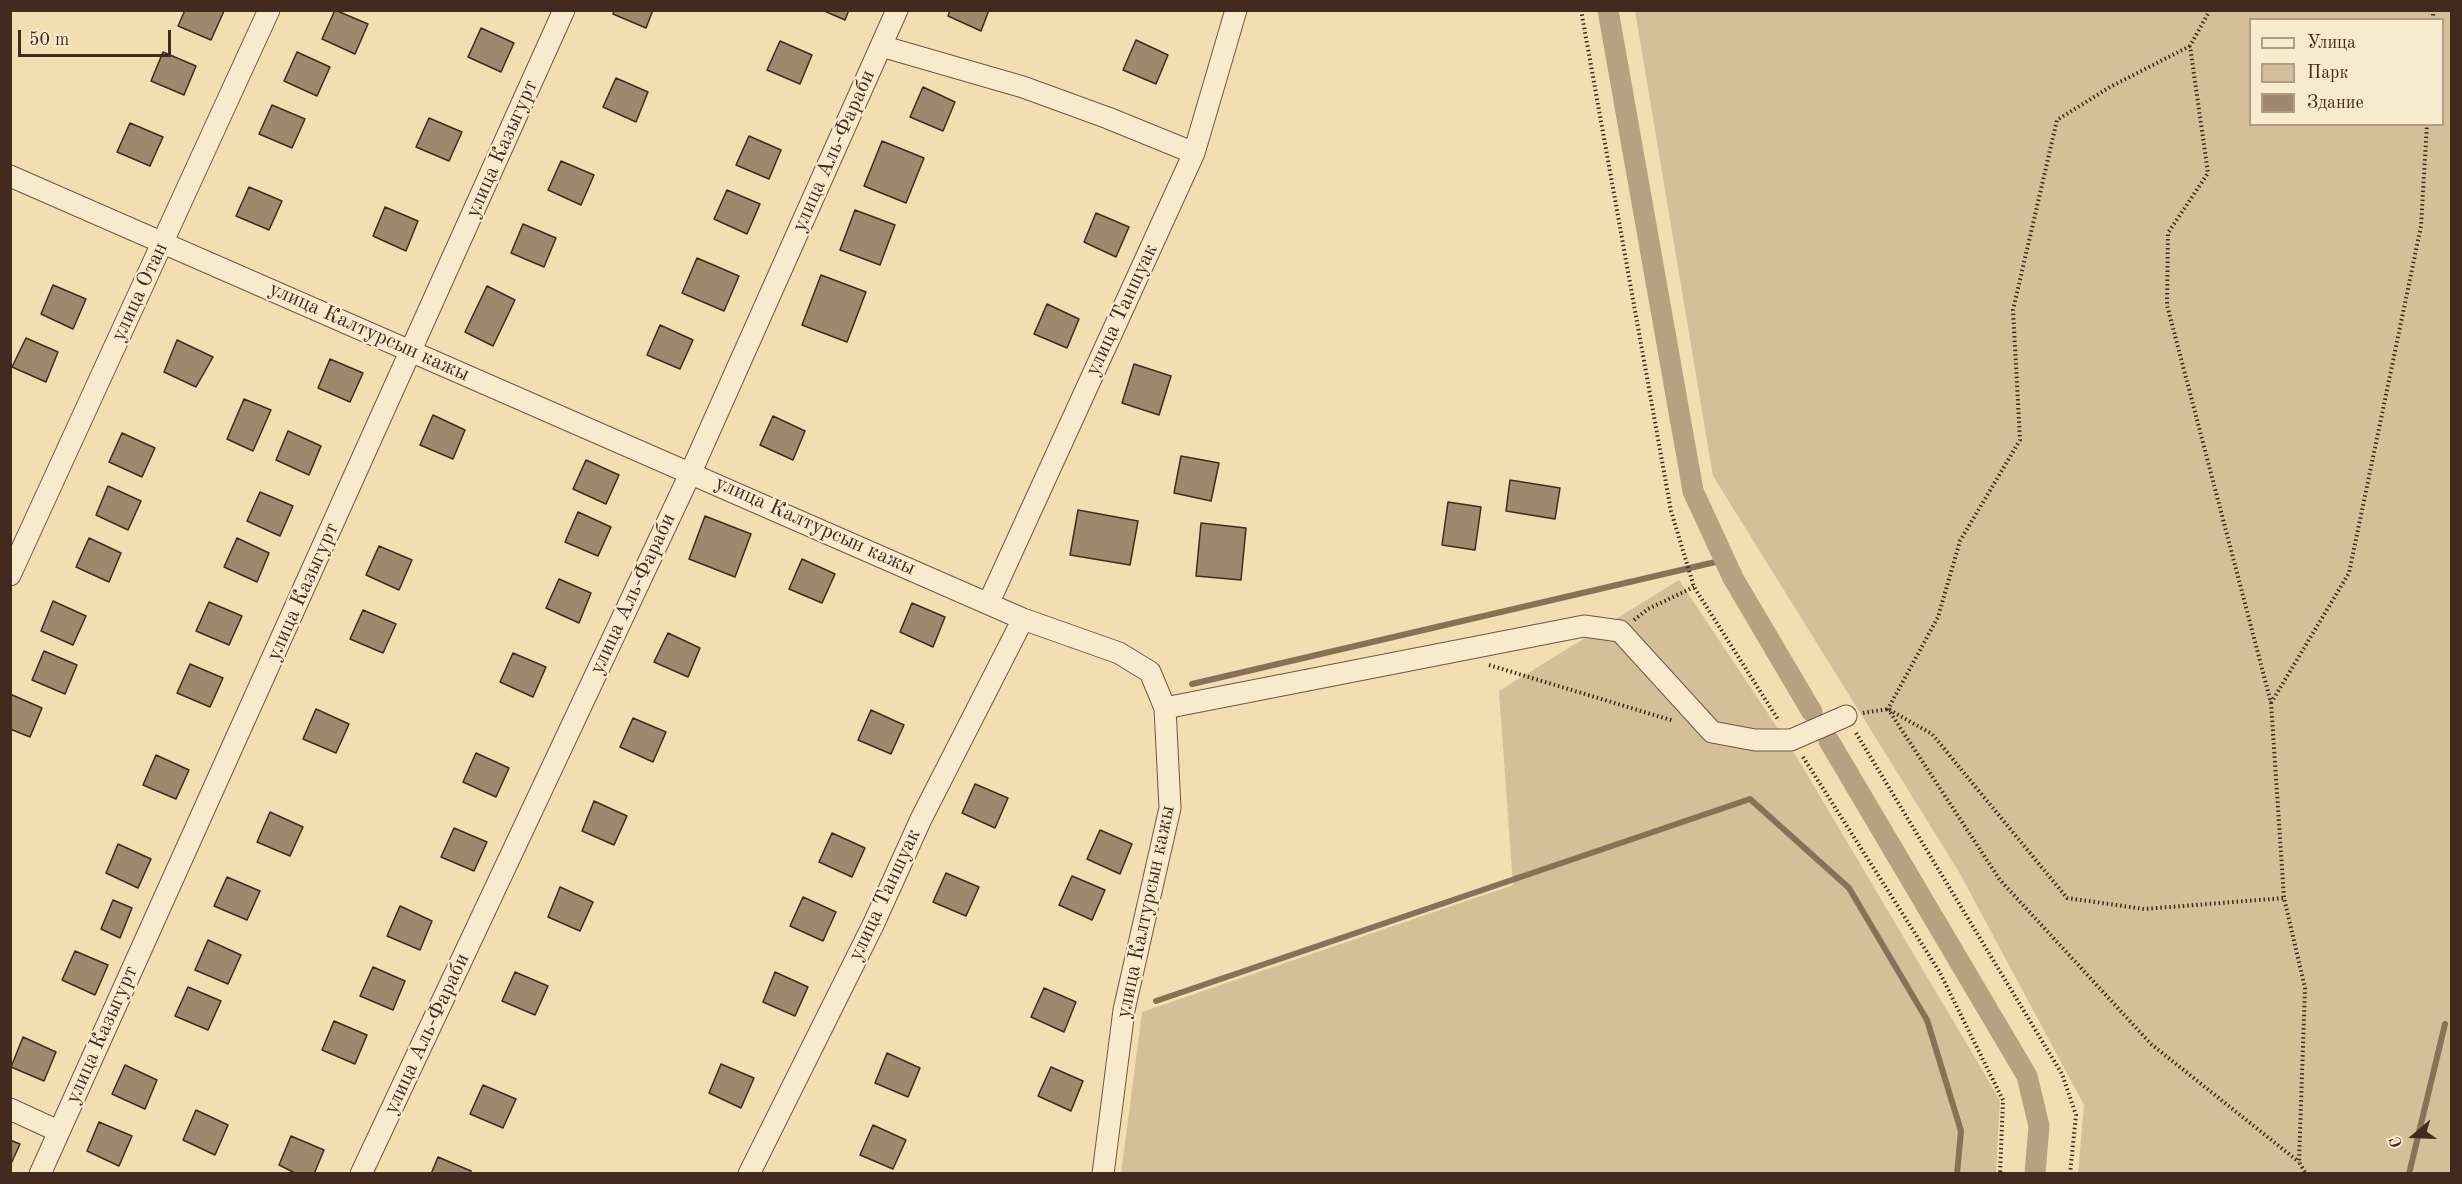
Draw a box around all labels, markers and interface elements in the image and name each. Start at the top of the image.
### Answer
scale bar [21,18,174,56]
legend [2249,18,2444,126]
text: 50 m [29,31,69,49]
text: Улица [2307,34,2356,52]
text: Парк [2307,64,2348,82]
street label: улица Аль-Фараби [787,66,881,236]
street label: улица Казыгурт [460,76,544,222]
text: Здание [2307,94,2364,112]
street label: улица Отан [106,239,174,345]
street label: улица Таншуак [1080,240,1164,380]
street label: улица Калтурсын кажы [265,276,473,388]
street label: улица Калтурсын кажы [711,470,919,582]
street label: улица Аль-Фараби [585,509,681,679]
street label: улица Казыгурт [261,519,345,665]
street label: улица Калтурсын кажы [1111,803,1181,1021]
street label: улица Таншуак [843,825,927,965]
street label: улица Аль-Фараби [379,949,475,1119]
street label: улица Казыгурт [60,962,144,1108]
north arrow [2384,1106,2444,1166]
text: С [2388,1134,2406,1149]

